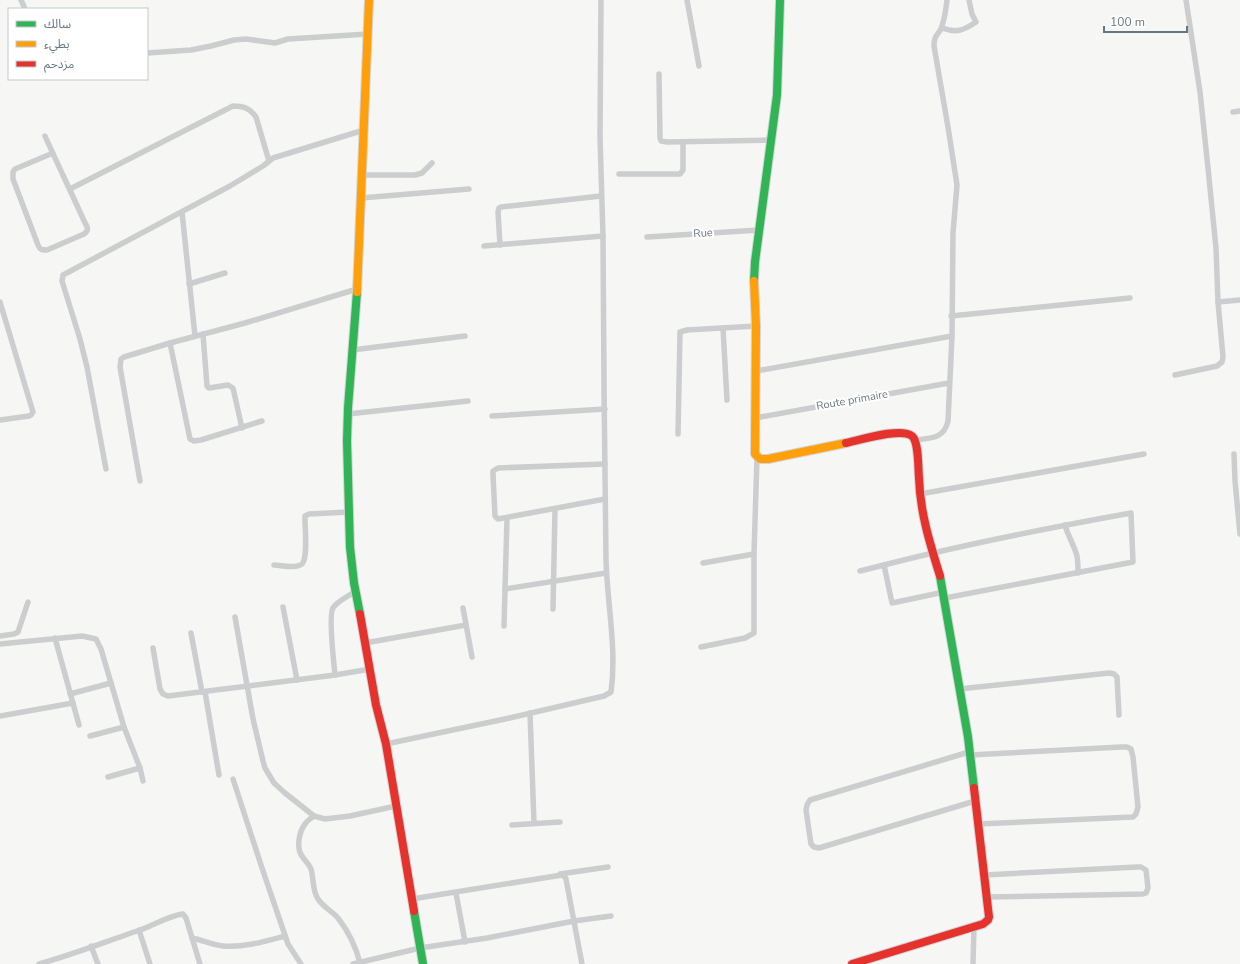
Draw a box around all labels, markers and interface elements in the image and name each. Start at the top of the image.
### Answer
legend [8,8,148,80]
scale bar [1104,8,1187,34]
text: 100 m [1110,14,1145,30]
text: سالك [44,16,71,32]
text: بطيء [44,36,70,54]
text: مزدحم [44,56,74,73]
street label: Rue [693,225,713,241]
street label: Route primaire [815,386,889,414]

